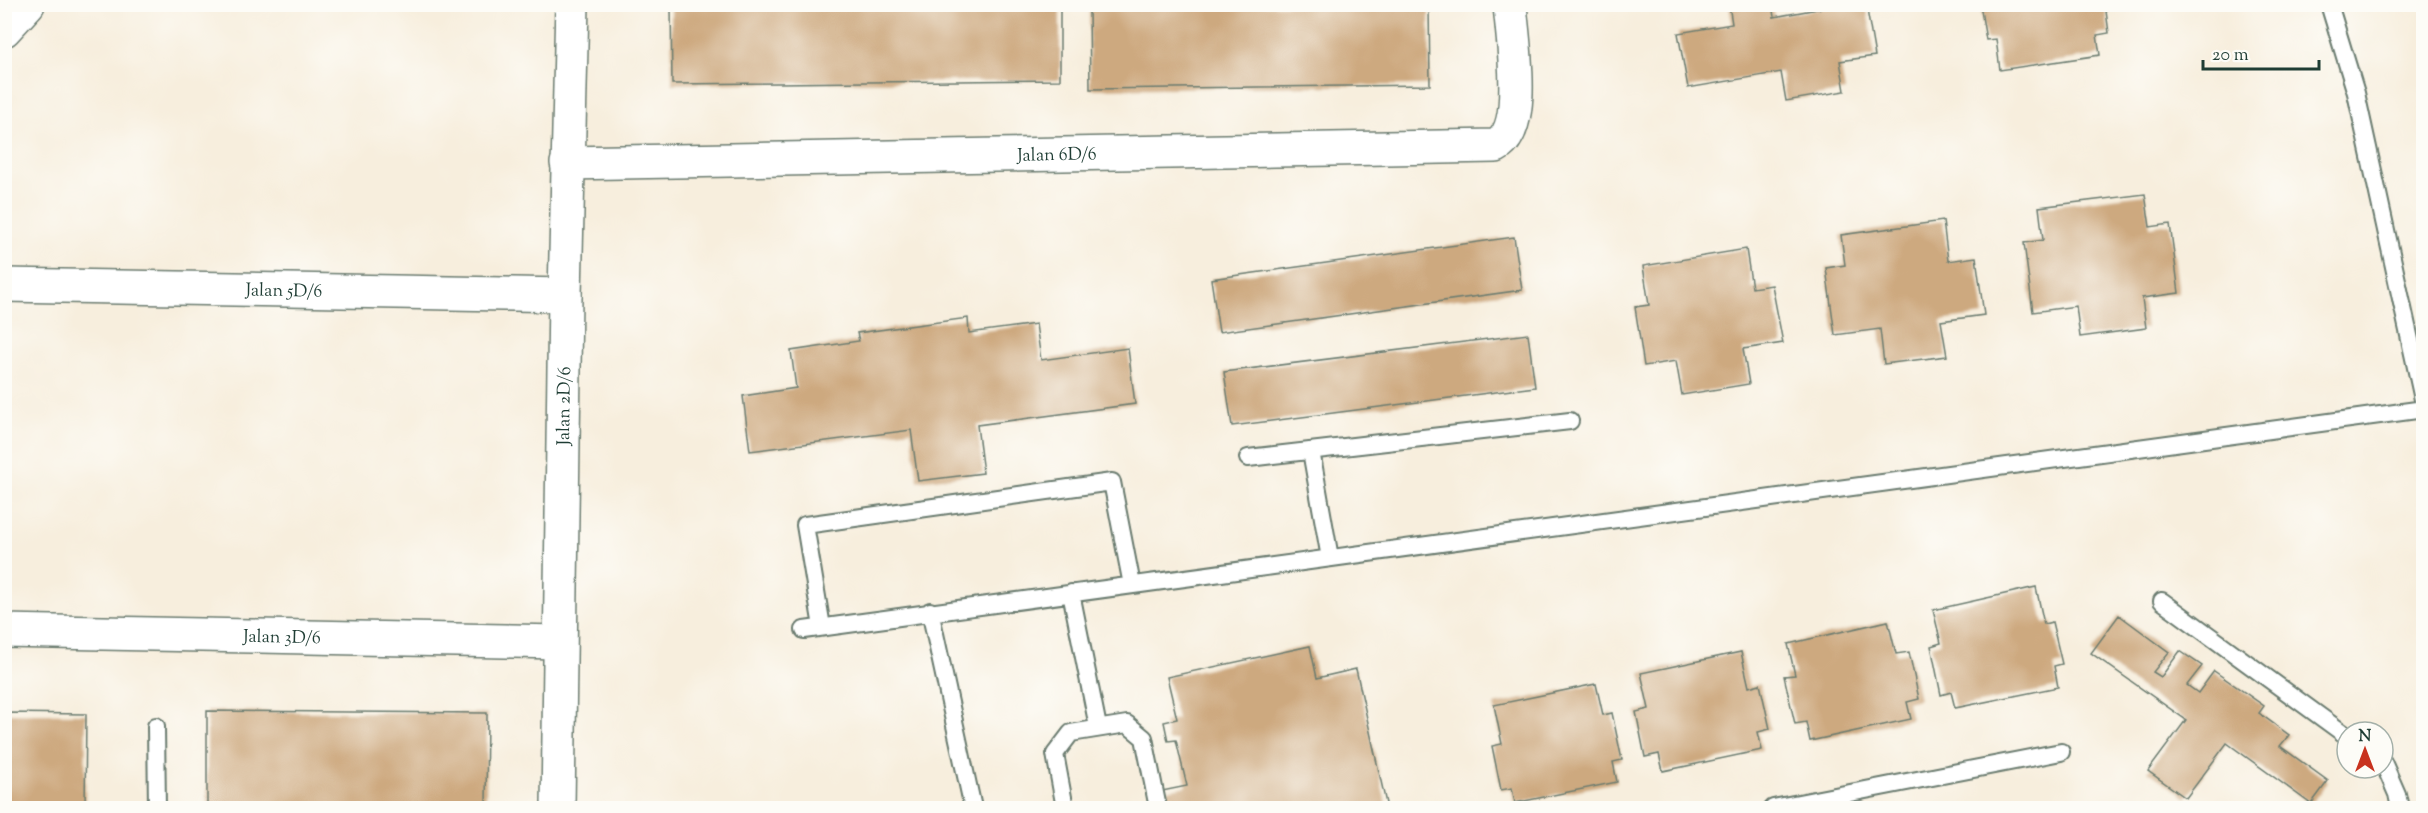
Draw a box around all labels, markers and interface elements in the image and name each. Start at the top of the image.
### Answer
scale bar [2203,33,2318,71]
text: 20 m [2212,43,2249,69]
street label: Jalan 6D/6 [1016,142,1097,170]
street label: Jalan 5D/6 [244,278,323,306]
street label: Jalan 2D/6 [552,366,579,447]
street label: Jalan 3D/6 [242,625,321,652]
north arrow [2335,720,2395,780]
text: N [2359,726,2372,749]

